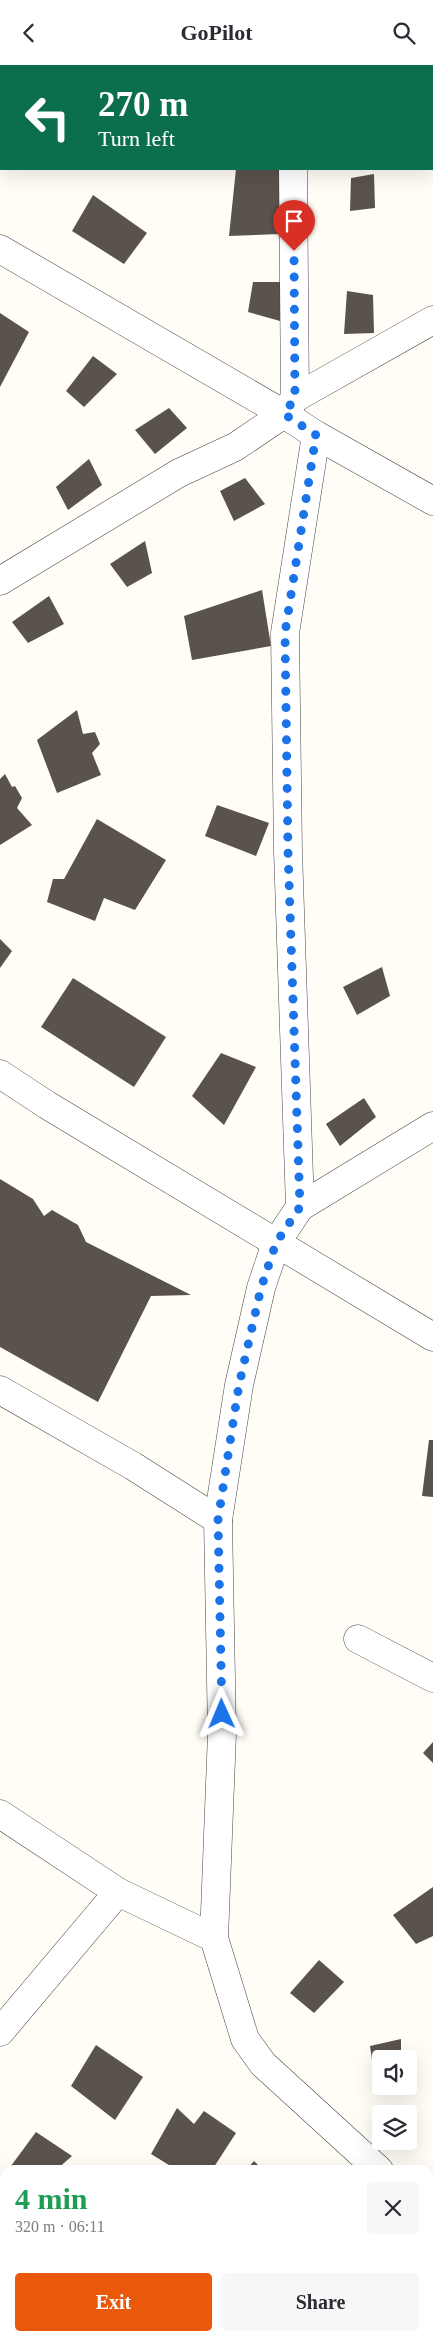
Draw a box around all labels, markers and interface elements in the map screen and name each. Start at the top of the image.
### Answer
icon: back [15,19,43,47]
icon: search [390,19,418,47]
text: GoPilot [180,20,253,45]
icon: left [15,85,80,150]
text: 270 m [98,85,188,124]
text: Turn left [98,126,175,151]
pin [273,200,315,251]
icon: arrive [280,207,308,235]
position arrow [195,1687,247,1739]
map controls [372,2050,417,2150]
button: sound [372,2050,417,2095]
button: layers [372,2105,417,2150]
text: 4 min [15,2182,88,2215]
button: close [367,2182,419,2234]
text: 320 m · 06:11 [15,2218,105,2235]
button: Exit [15,2273,212,2331]
button: Share [222,2273,419,2331]

